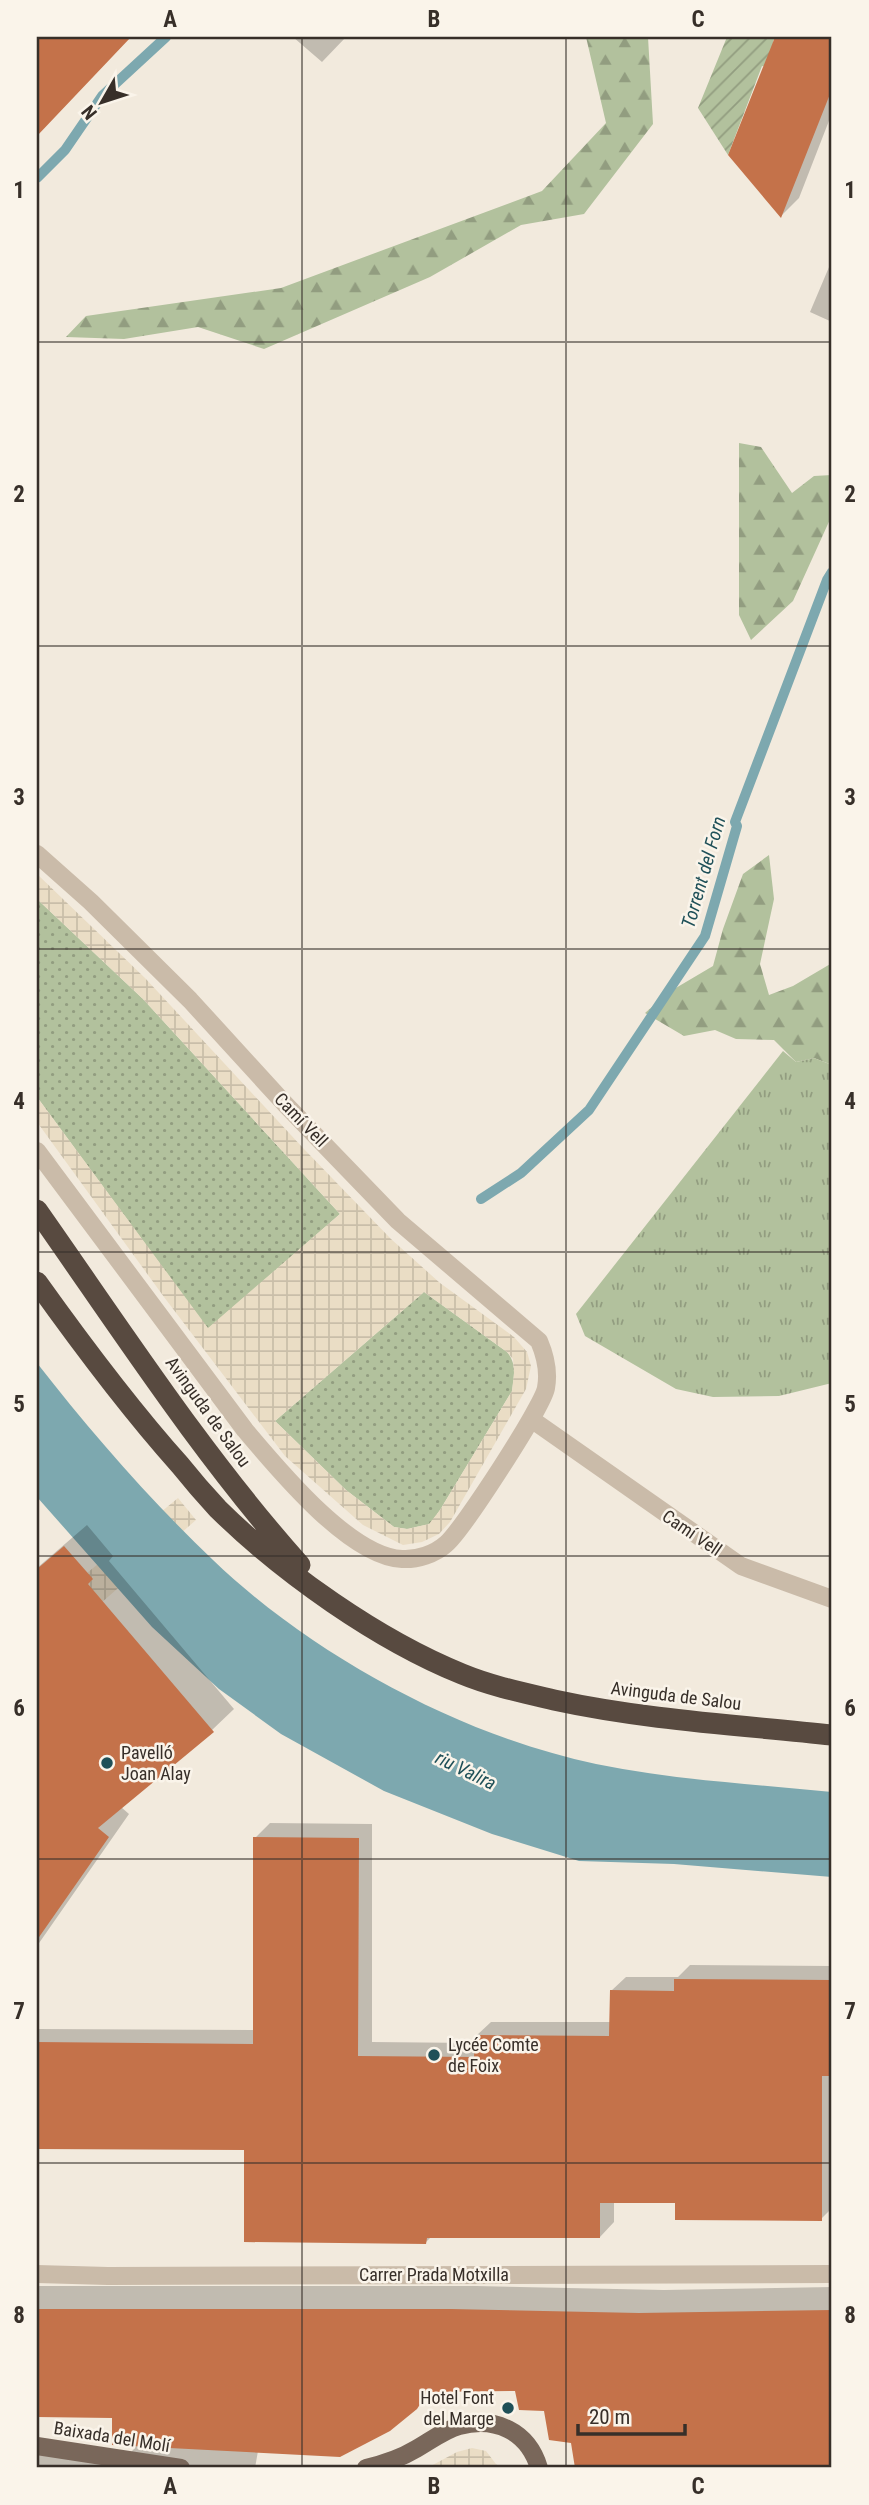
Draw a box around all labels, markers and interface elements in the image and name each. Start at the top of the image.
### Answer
text: A [163,6,177,33]
text: B [428,6,440,33]
text: C [691,6,705,33]
north arrow [66,66,136,136]
text: N [77,101,102,124]
text: 1 [13,177,25,204]
text: 1 [844,177,856,204]
text: 2 [13,481,25,508]
text: 2 [844,481,856,508]
text: 3 [13,784,25,811]
text: 3 [844,784,856,811]
water label: Torrent del Forn [677,814,730,931]
text: 4 [13,1088,25,1115]
street label: Camí Vell [270,1088,332,1151]
text: 4 [844,1088,856,1115]
street label: Avinguda de Salou [161,1353,255,1471]
text: 5 [13,1391,25,1418]
text: 5 [844,1391,856,1418]
street label: Camí Vell [659,1505,726,1560]
street label: Avinguda de Salou [610,1677,742,1714]
text: 6 [13,1695,25,1722]
text: 6 [844,1695,856,1722]
place label: Pavelló Joan Alay [121,1742,191,1784]
water label: riu Valira [432,1746,500,1795]
marker: Pavelló Joan Alay [99,1755,115,1771]
text: 7 [13,1998,25,2025]
text: 7 [844,1998,856,2025]
place label: Lycée Comte de Foix [448,2034,539,2076]
marker: Lycée Comte de Foix [426,2047,442,2063]
street label: Carrer Prada Motxilla [359,2264,509,2285]
text: 8 [13,2302,25,2329]
text: 8 [844,2302,856,2329]
place label: Hotel Font del Marge [420,2387,494,2429]
scale bar [578,2393,685,2437]
marker: Hotel Font del Marge [500,2400,516,2416]
text: 20 m [589,2405,630,2429]
street label: Baixada del Molí [52,2417,172,2456]
text: A [163,2473,177,2500]
text: B [428,2473,440,2500]
text: C [691,2473,705,2500]

